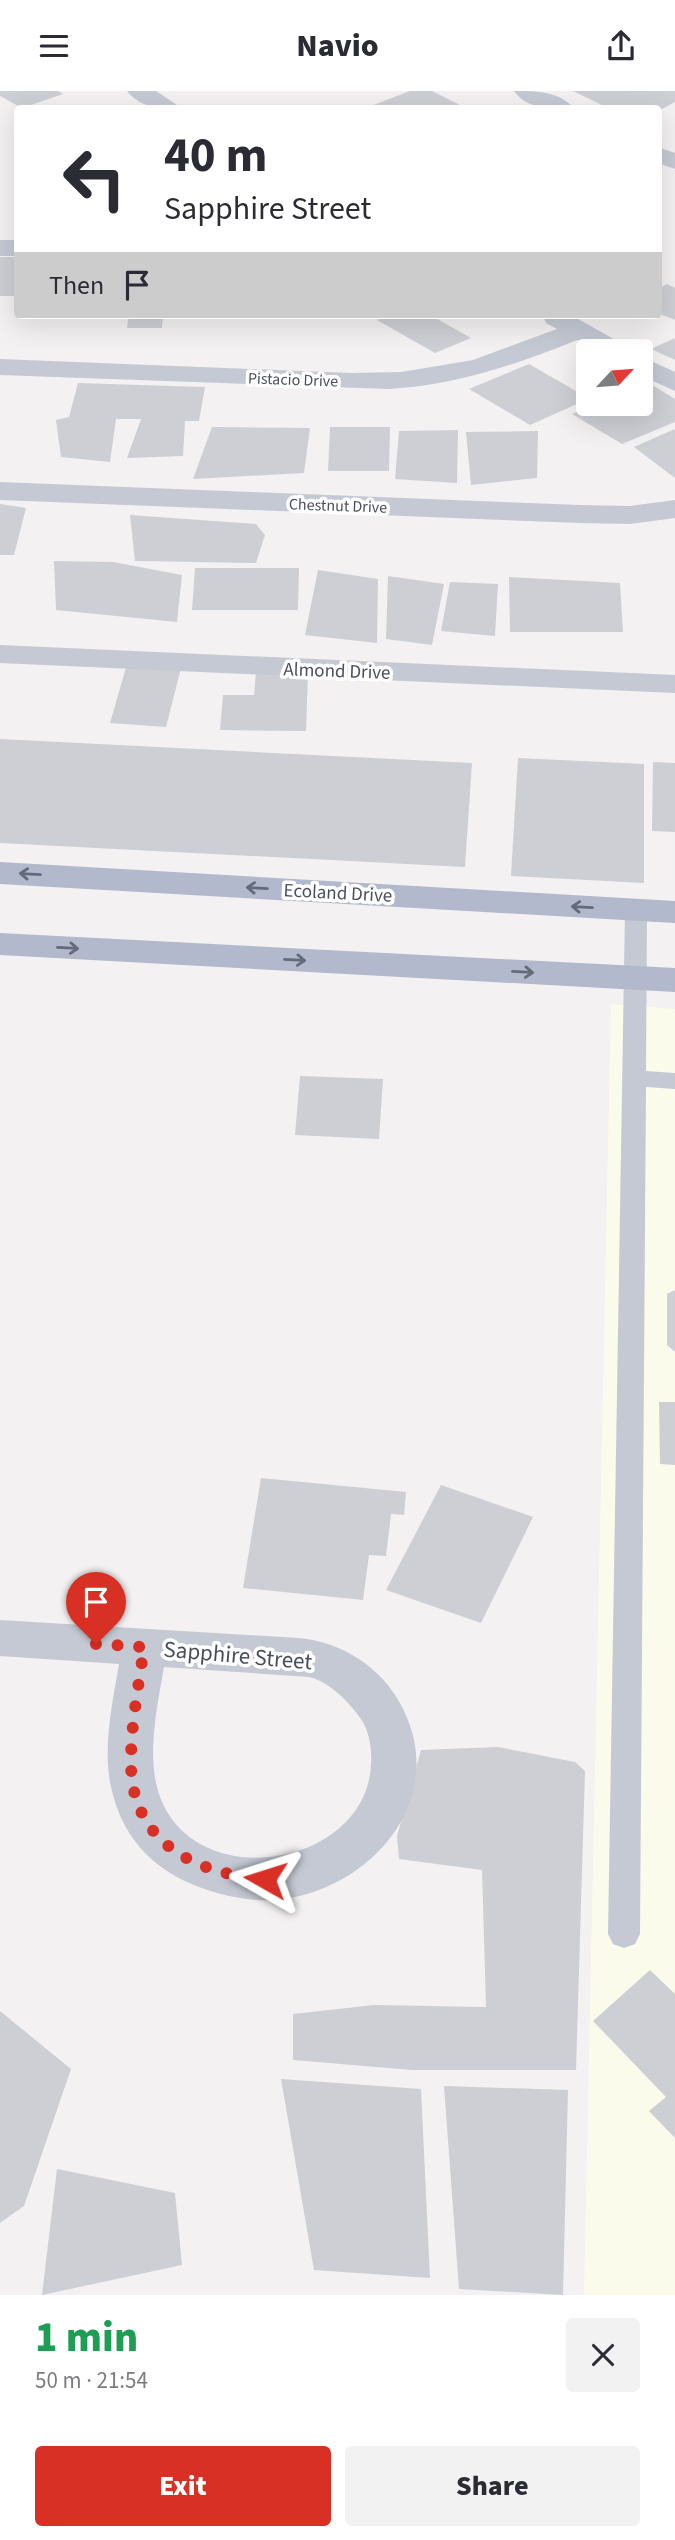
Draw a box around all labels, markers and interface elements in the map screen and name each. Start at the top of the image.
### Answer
text: Navio [296,23,379,69]
icon: menu [35,27,73,65]
icon: share [602,27,640,65]
text: 40 m [164,121,268,191]
icon: left [49,133,140,224]
text: Sapphire Street [164,186,371,232]
icon: arrive [118,266,156,304]
text: Then [49,267,104,304]
north arrow [576,339,653,417]
map controls [576,339,653,416]
street label: Pistacio Drive [247,367,339,393]
street label: Chestnut Drive [288,493,388,519]
street label: Almond Drive [283,656,391,687]
one-way arrow [19,868,42,881]
street label: Ecoland Drive [283,877,393,910]
one-way arrow [246,881,269,894]
one-way arrow [571,900,594,913]
one-way arrow [56,942,79,955]
one-way arrow [284,954,306,967]
one-way arrow [511,966,533,979]
pin [66,1572,126,1644]
icon: arrive [77,1583,115,1621]
street label: Sapphire Street [162,1633,314,1678]
position arrow [228,1842,302,1916]
text: 1 min [35,2308,138,2368]
button: close [566,2318,640,2392]
text: 50 m · 21:54 [35,2364,148,2397]
button: Exit [35,2446,331,2526]
button: Share [345,2446,640,2526]

